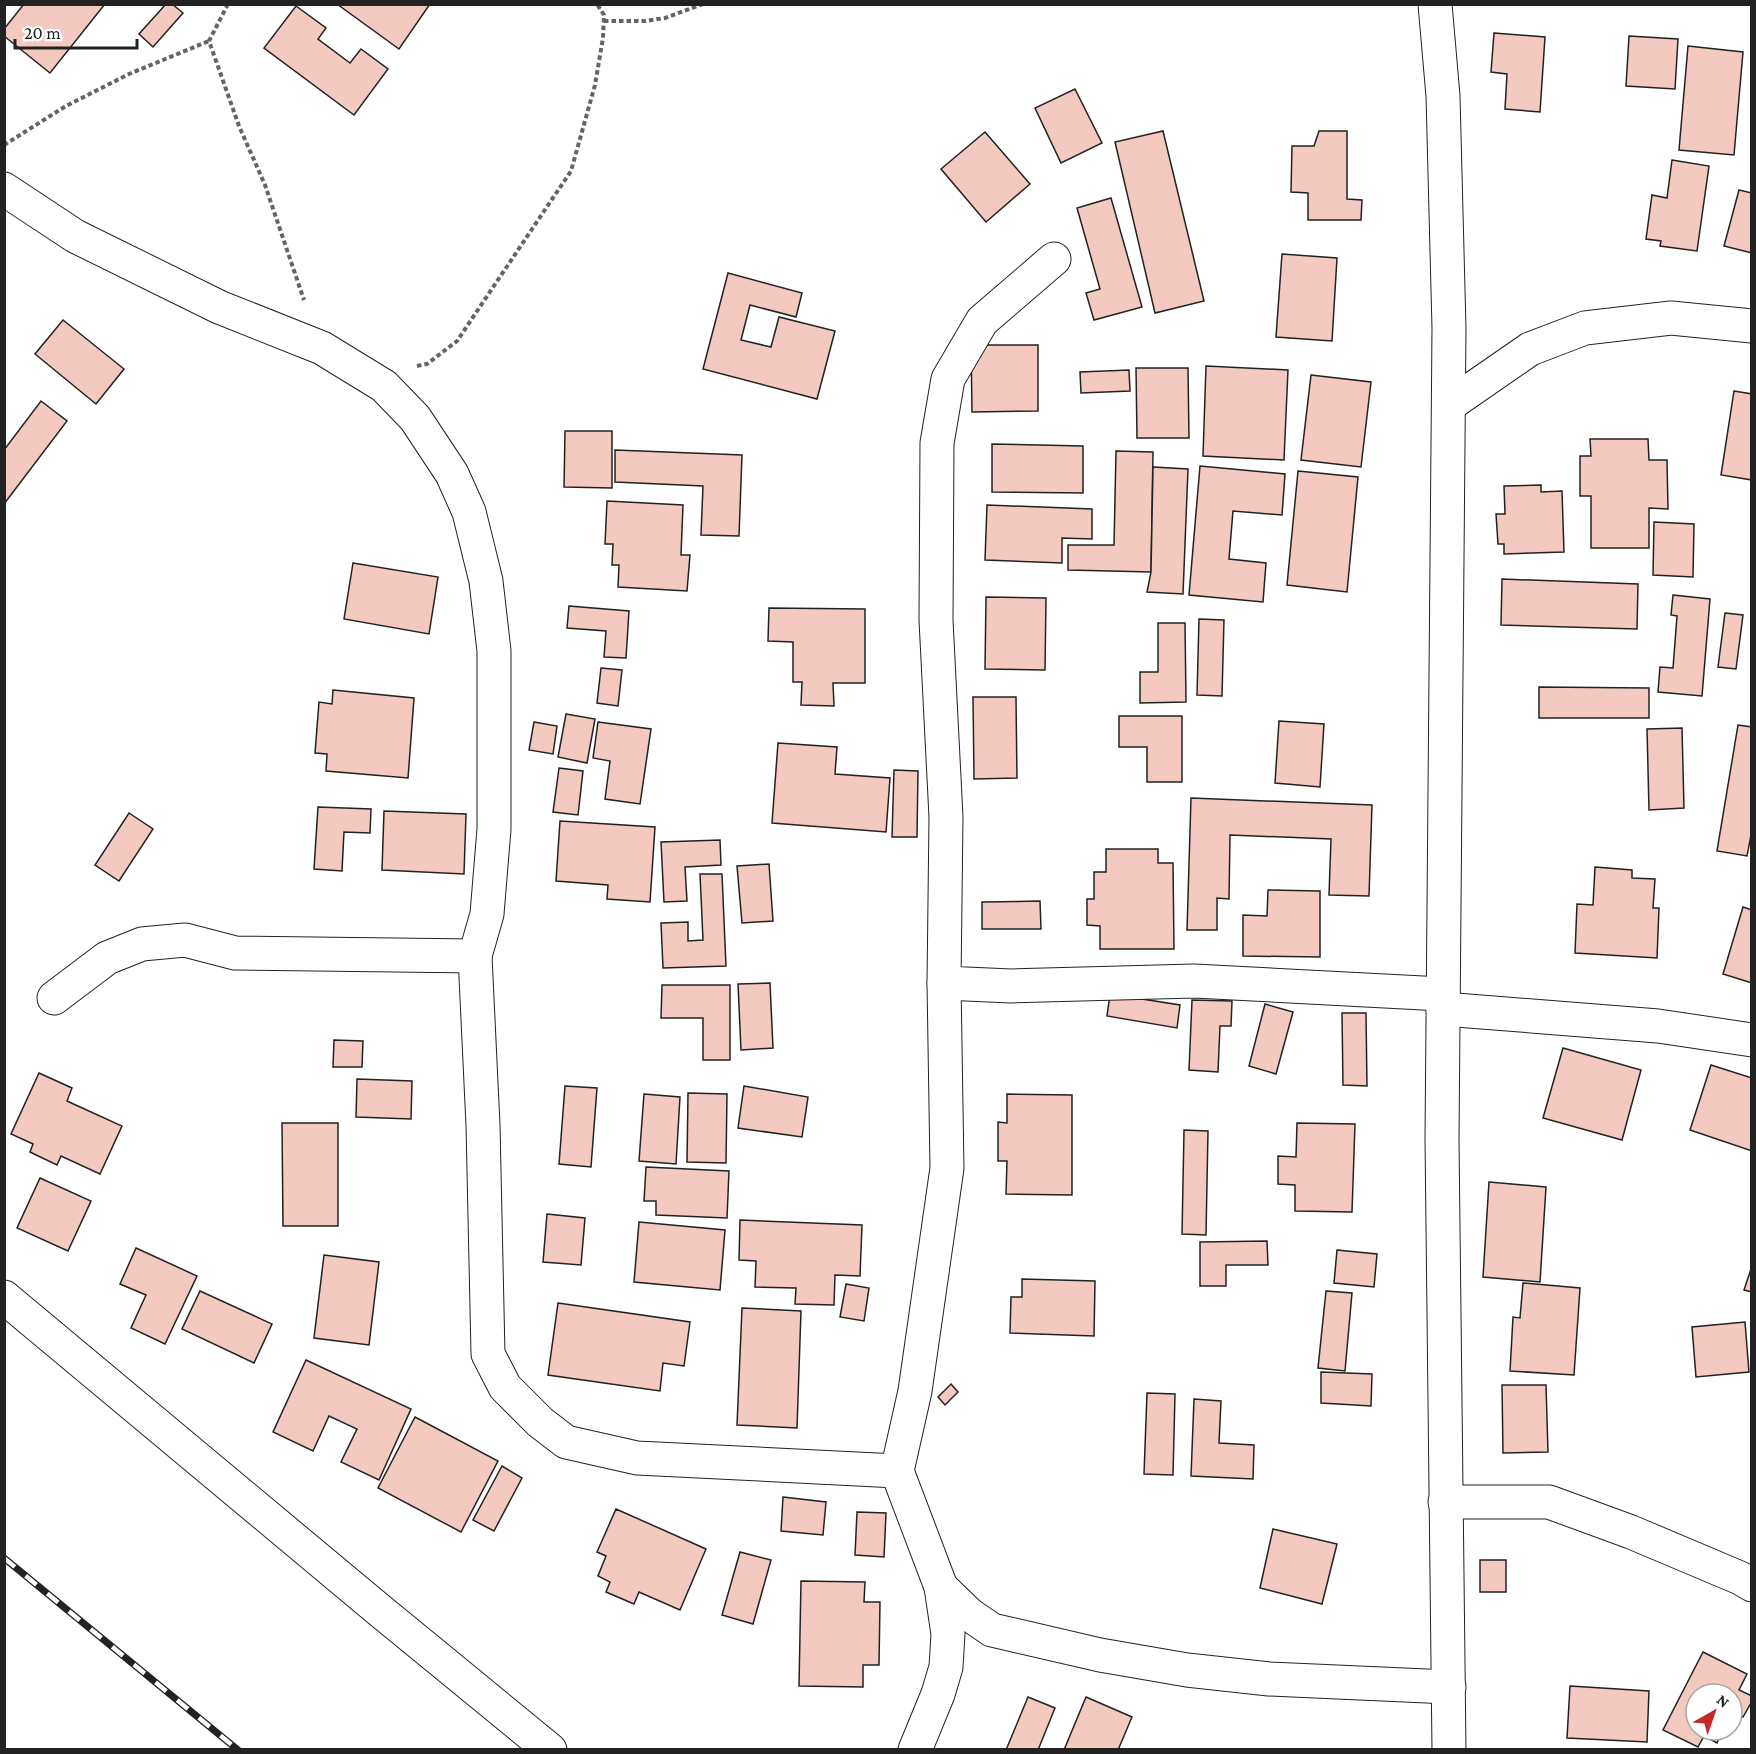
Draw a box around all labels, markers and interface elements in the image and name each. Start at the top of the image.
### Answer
scale bar [15,12,136,50]
text: 20 m [24,23,61,43]
north arrow [1684,1682,1744,1742]
text: N [1714,1691,1733,1711]

